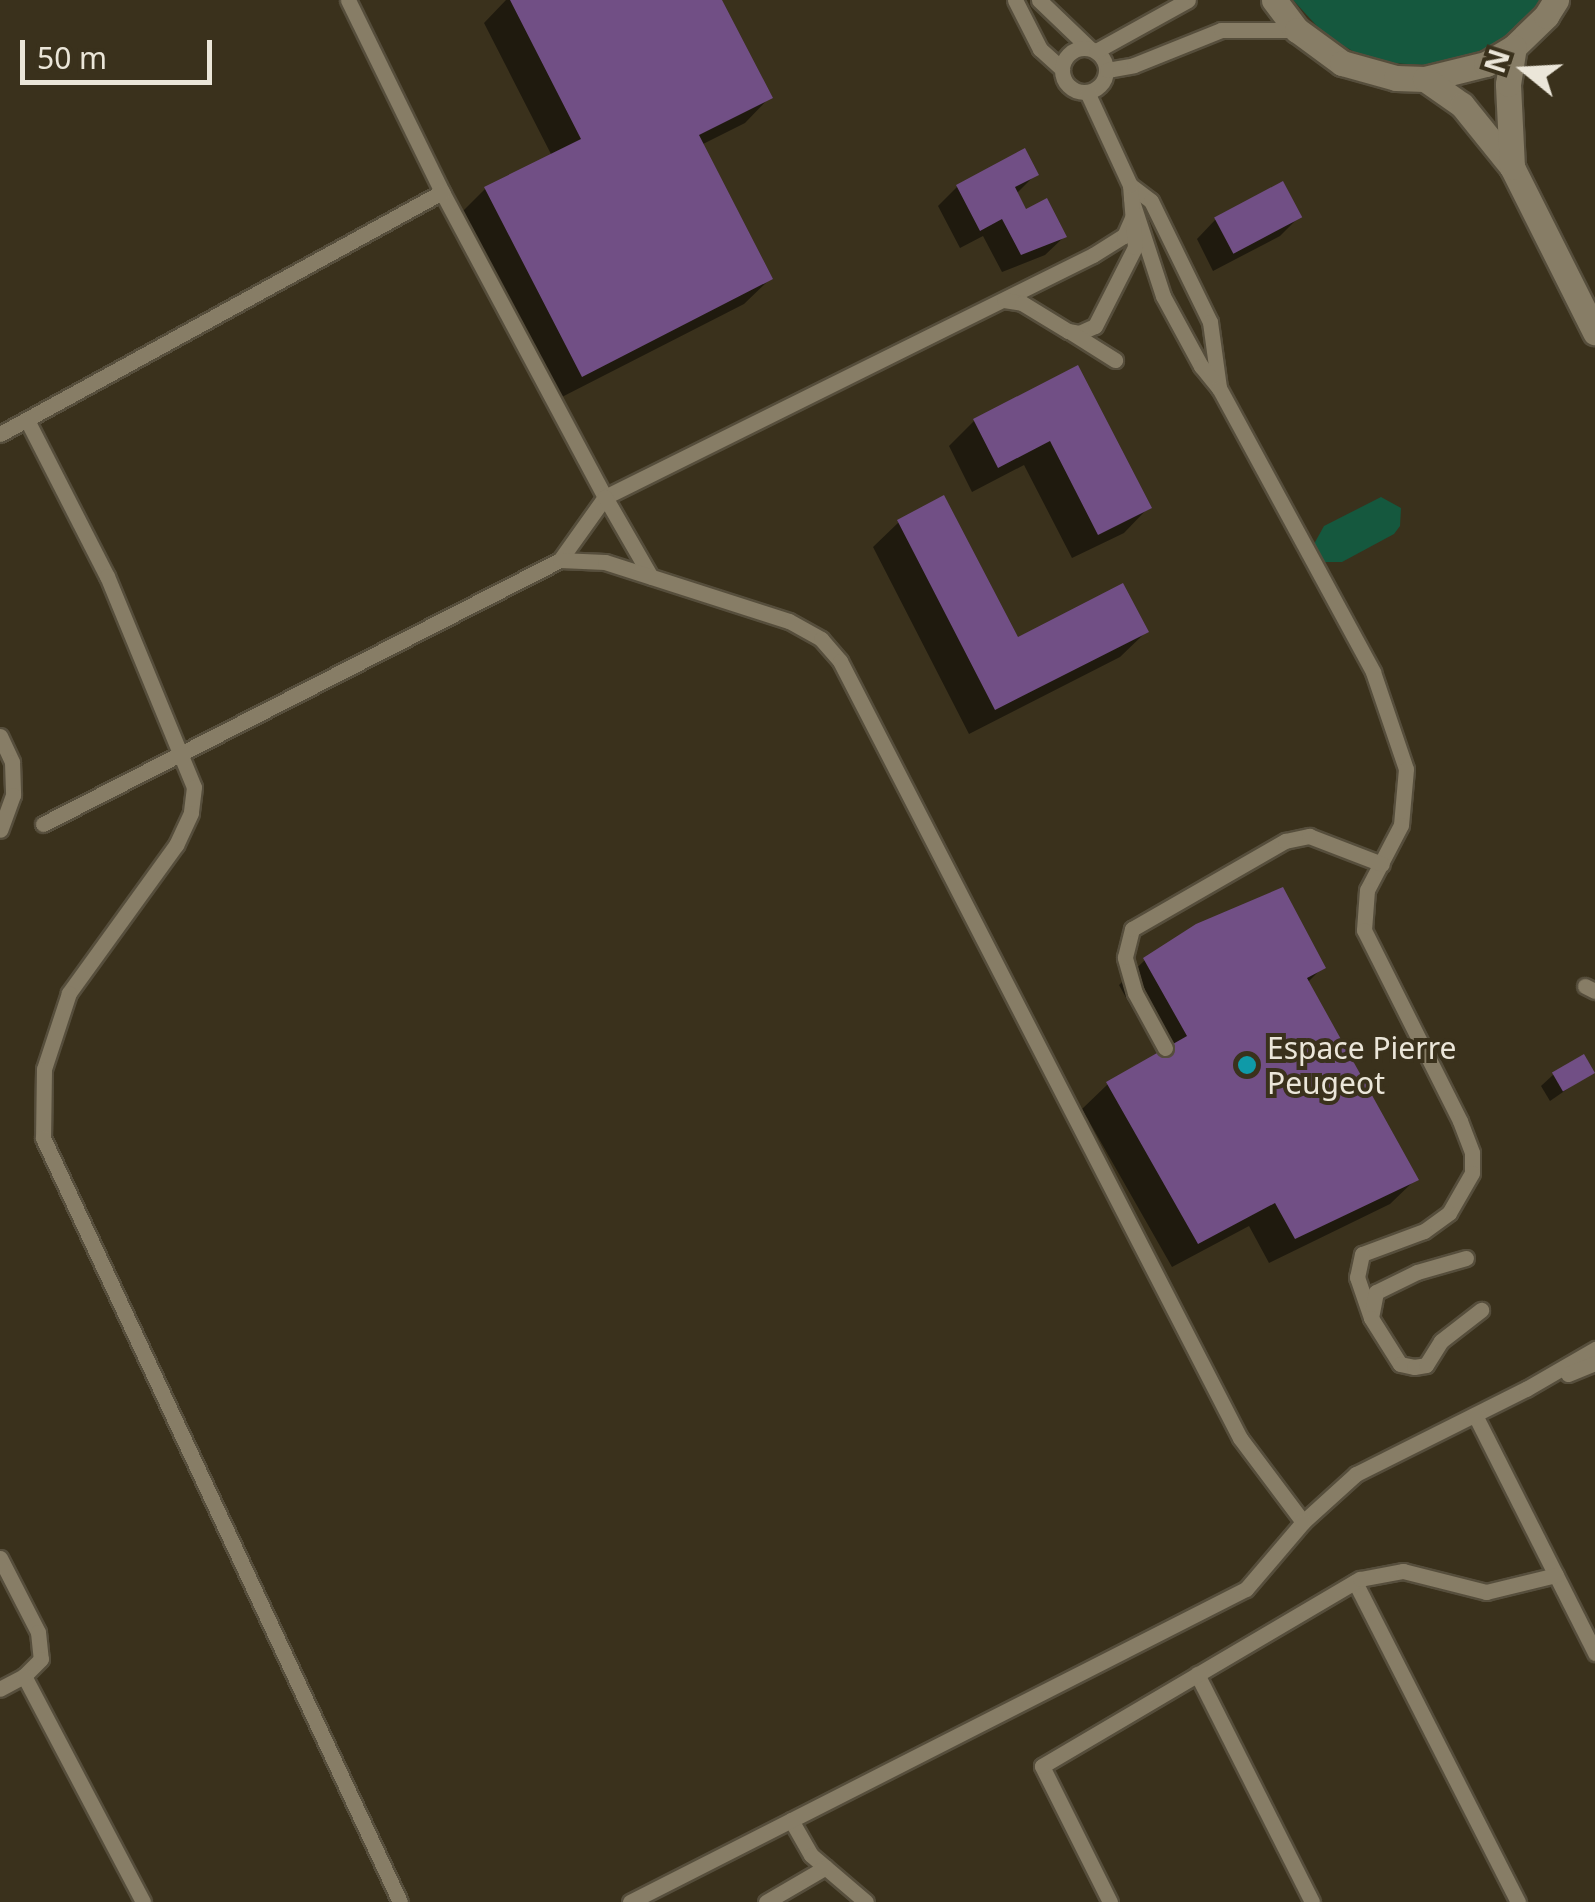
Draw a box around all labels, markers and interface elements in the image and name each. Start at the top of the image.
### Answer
scale bar [25,20,218,82]
north arrow [1475,20,1575,120]
text: 50 m [37,37,107,78]
text: N [1475,44,1518,77]
place label: Espace Pierre Peugeot [1267,1030,1456,1100]
marker: Espace Pierre Peugeot [1236,1054,1258,1076]

